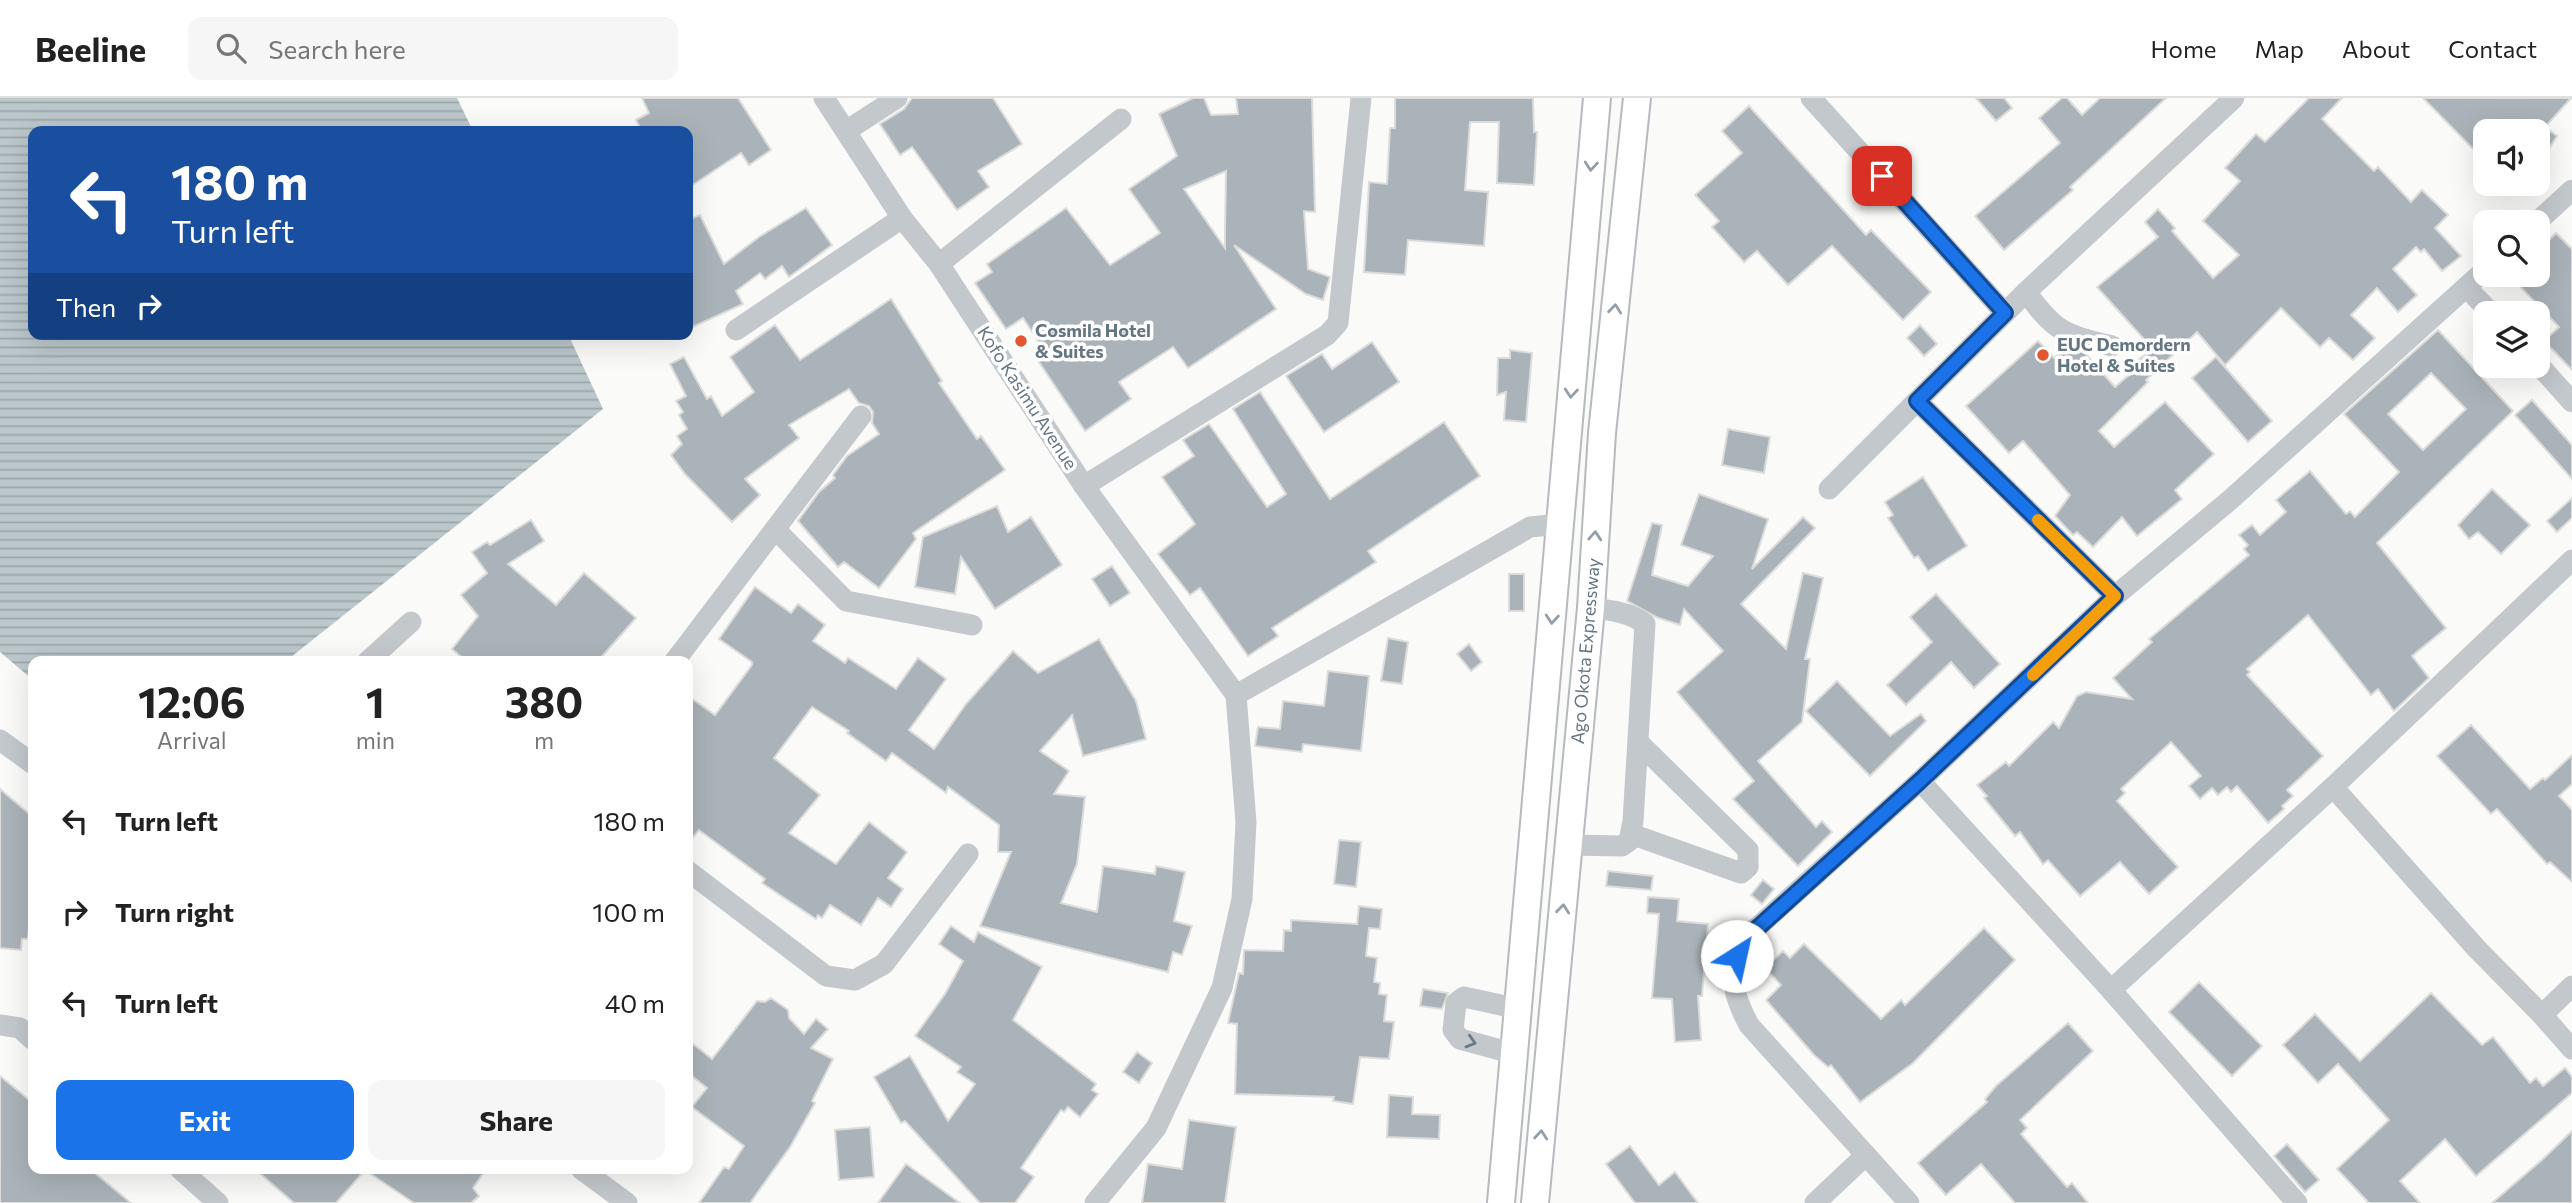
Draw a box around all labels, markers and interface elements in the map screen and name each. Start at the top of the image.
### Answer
search box [188,17,678,80]
text: Beeline [35,28,146,69]
icon: search [212,29,250,67]
text: Search here [268,33,406,64]
text: Home [2151,34,2217,63]
text: Map [2255,34,2304,63]
text: About [2342,34,2410,63]
text: Contact [2448,34,2537,63]
map controls [2473,119,2550,378]
button: sound [2473,119,2550,196]
pin [1852,146,1912,206]
text: 180 m [171,150,308,210]
icon: left [56,154,147,245]
icon: arrive [1863,157,1901,195]
one-way arrow [1584,161,1599,172]
text: Turn left [171,210,295,250]
button: search [2473,210,2550,287]
icon: right [130,287,168,325]
text: Then [56,291,116,322]
button: layers [2473,301,2550,378]
one-way arrow [1607,303,1622,314]
place label: Cosmila Hotel & Suites [1035,319,1151,362]
street label: Kofo Kasimu Avenue [973,322,1082,473]
marker: Cosmila Hotel & Suites [1013,333,1029,349]
place label: EUC Demordern Hotel & Suites [2057,333,2191,376]
marker: EUC Demordern Hotel & Suites [2035,347,2051,363]
one-way arrow [1564,387,1579,398]
one-way arrow [1588,530,1603,541]
street label: Ago Okota Expressway [1566,557,1604,745]
one-way arrow [1545,614,1560,625]
text: 12:06 [138,675,246,727]
text: 1 [366,675,385,727]
text: 380 [505,675,583,727]
text: Arrival [157,726,227,754]
text: min [356,726,395,754]
text: m [534,726,554,754]
icon: left [56,802,94,840]
text: Turn left [115,805,218,836]
text: 180 m [593,805,665,836]
icon: right [56,893,94,931]
text: Turn right [115,896,234,927]
text: 100 m [592,896,665,927]
one-way arrow [1556,903,1571,914]
position arrow [1700,919,1774,993]
icon: left [56,984,94,1022]
text: Turn left [115,987,218,1018]
text: 40 m [605,987,665,1018]
one-way arrow [1465,1034,1477,1049]
button: Exit [56,1080,354,1160]
button: Share [368,1080,665,1160]
one-way arrow [1533,1129,1548,1140]

